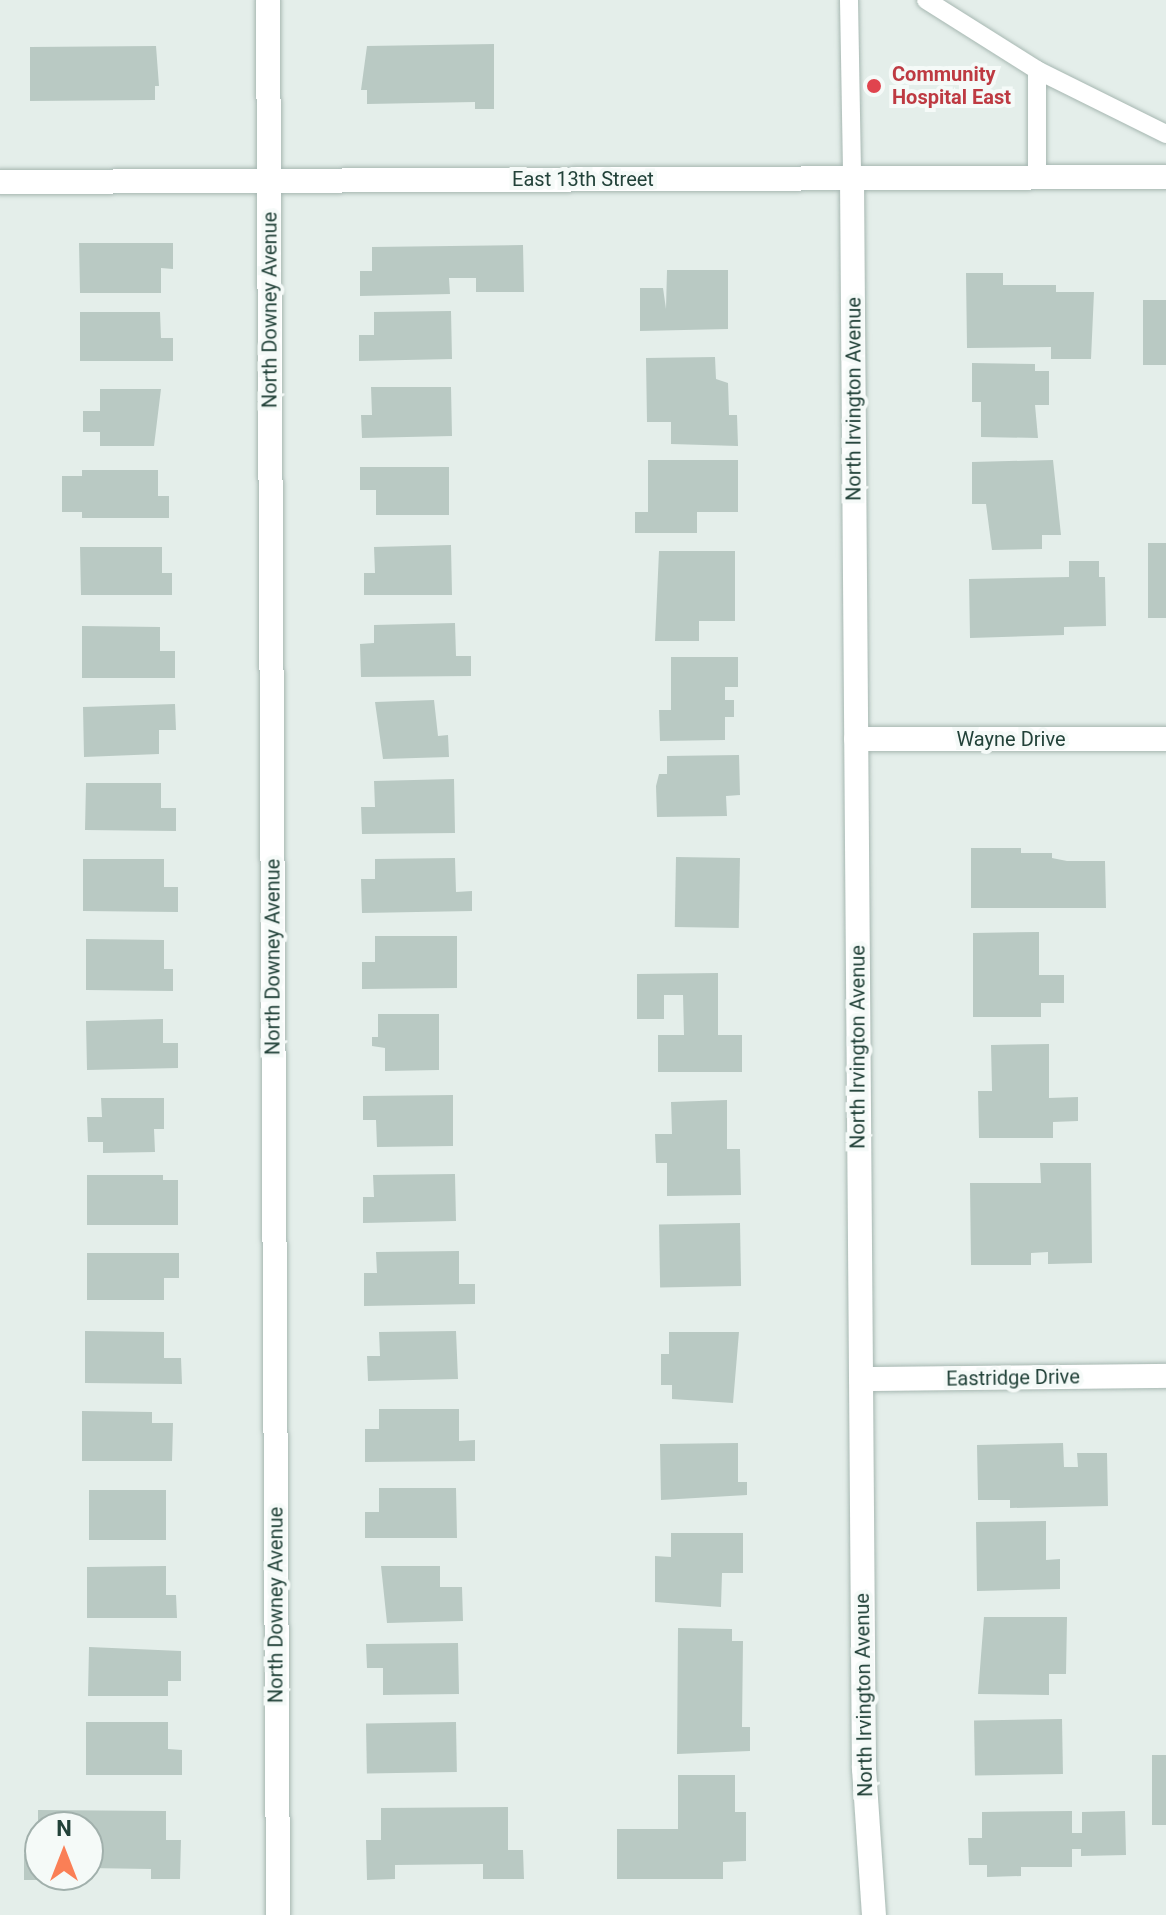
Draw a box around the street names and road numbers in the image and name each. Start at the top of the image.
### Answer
street label: East 13th Street [512,167,654,191]
street label: North Downey Avenue [258,212,282,408]
street label: North Irvington Avenue [842,297,866,501]
street label: Wayne Drive [956,727,1066,751]
street label: North Downey Avenue [261,859,285,1055]
street label: North Irvington Avenue [846,945,870,1149]
street label: Eastridge Drive [946,1365,1080,1391]
street label: North Downey Avenue [264,1507,288,1703]
street label: North Irvington Avenue [850,1593,878,1797]

